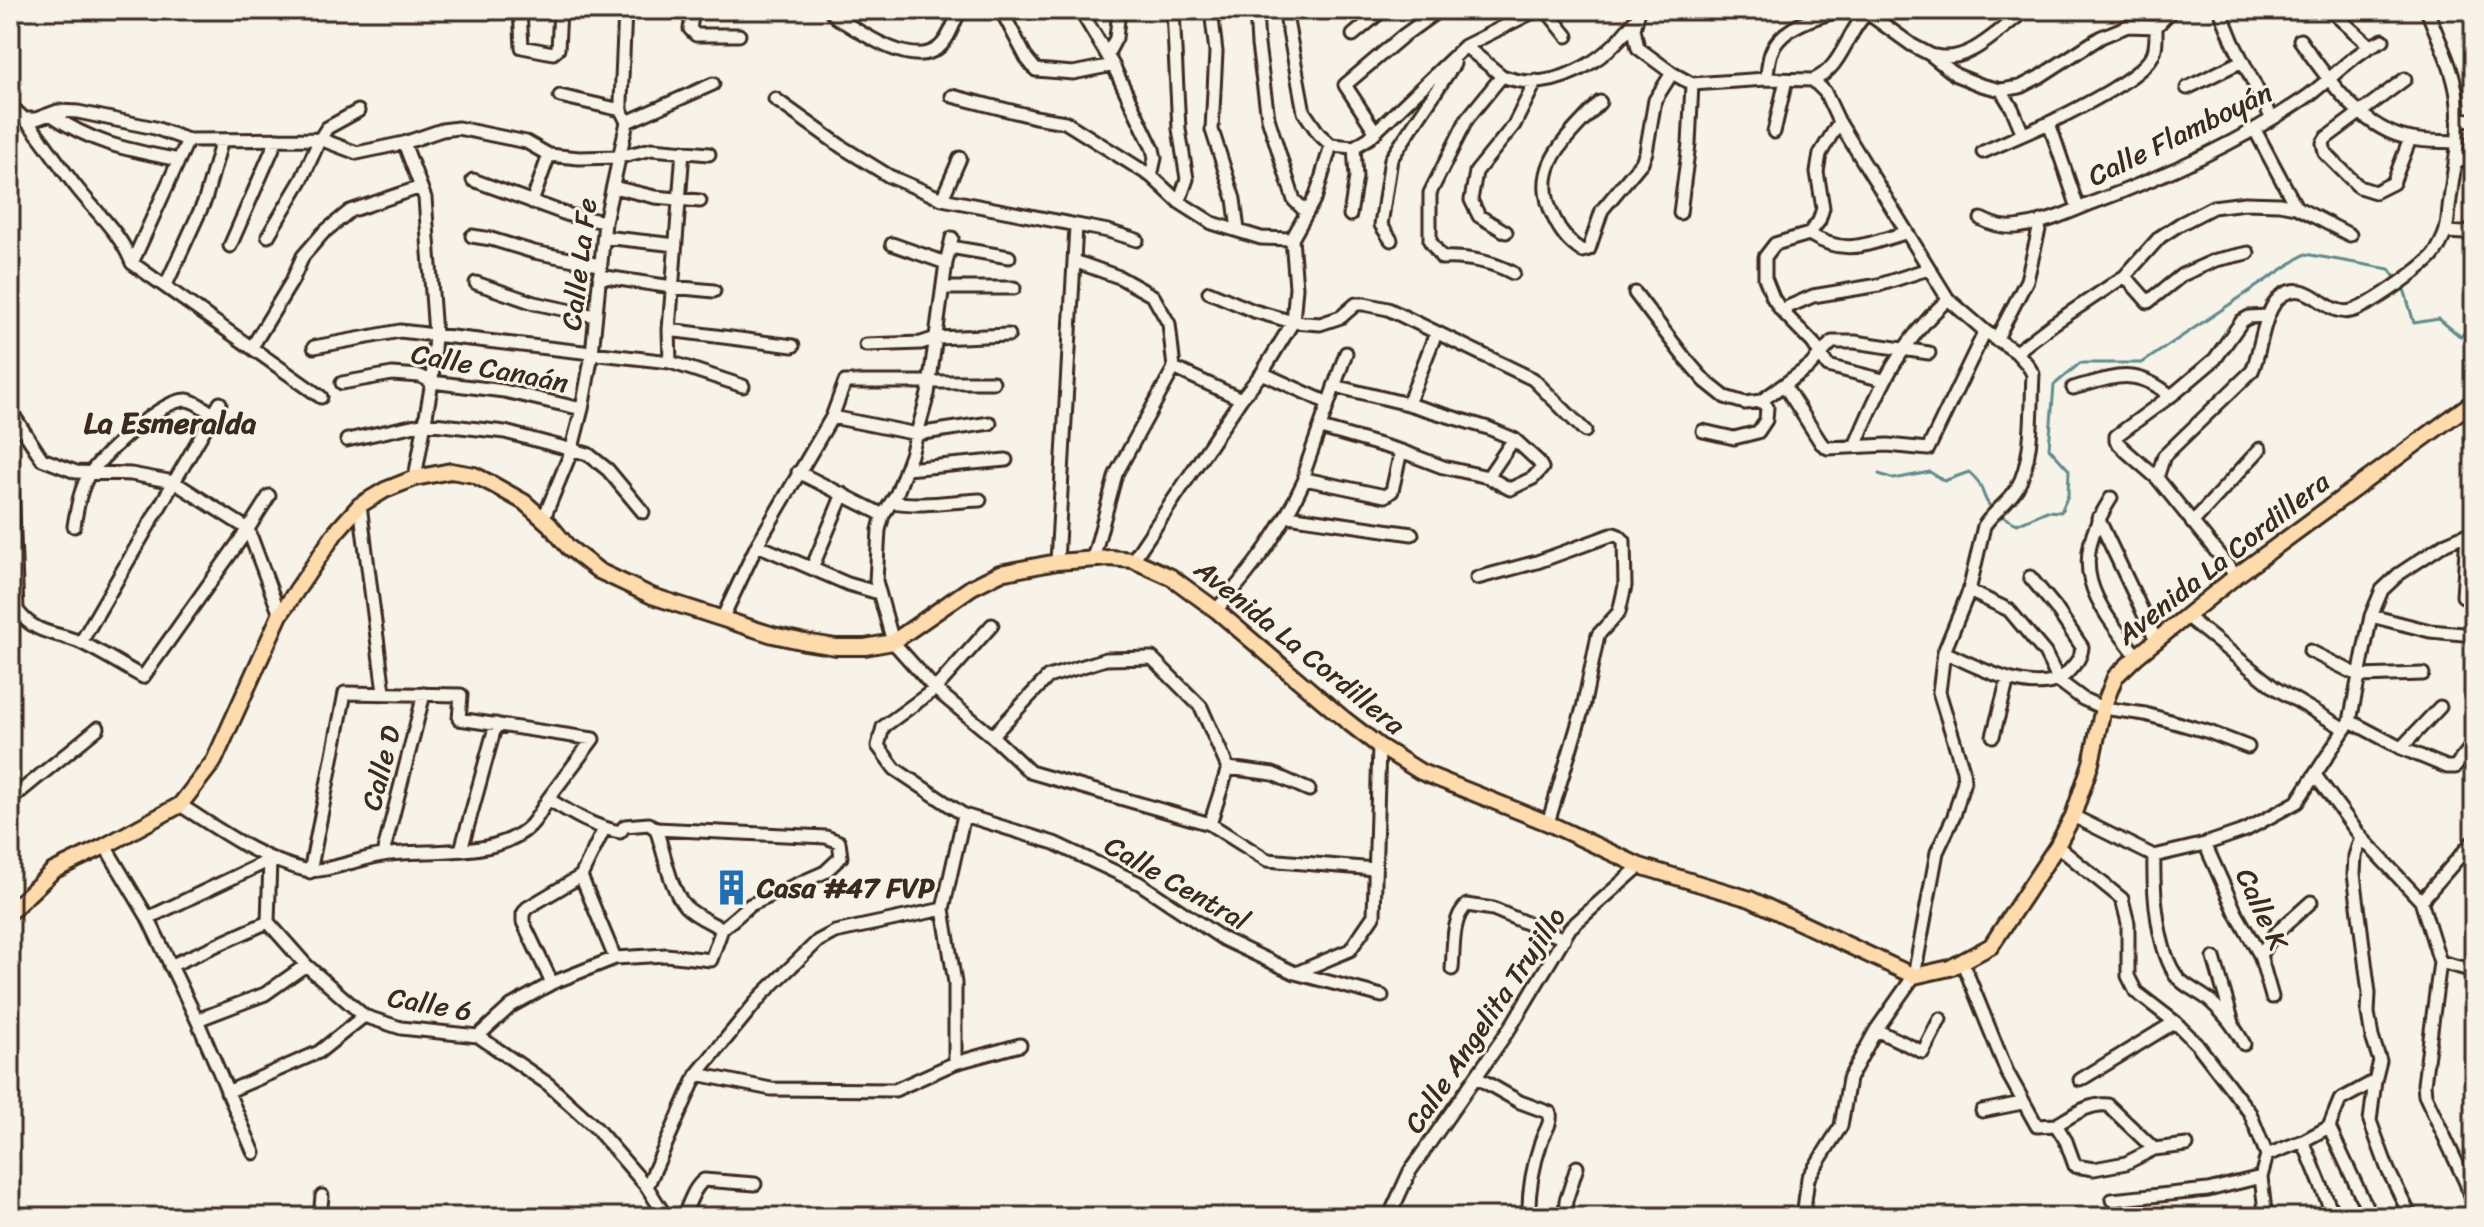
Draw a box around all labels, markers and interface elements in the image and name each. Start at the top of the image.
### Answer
street label: Calle Flamboyán [2079,68,2281,200]
street label: Calle La Fe [547,195,611,333]
street label: Calle Canaán [407,329,573,407]
district label: La Esmeralda [84,396,256,450]
street label: Avenida La Cordillera [2104,458,2341,658]
street label: Avenida La Cordillera [1183,545,1417,749]
street label: Calle D [347,720,415,816]
street label: Calle Central [1095,822,1260,945]
street label: Calle K [2222,860,2303,959]
place label: Casa #47 FVP [756,863,935,912]
building icon: Casa #47 FVP [712,868,750,906]
street label: Calle Angelita Trujillo [1391,896,1579,1144]
street label: Calle 6 [384,972,476,1036]

